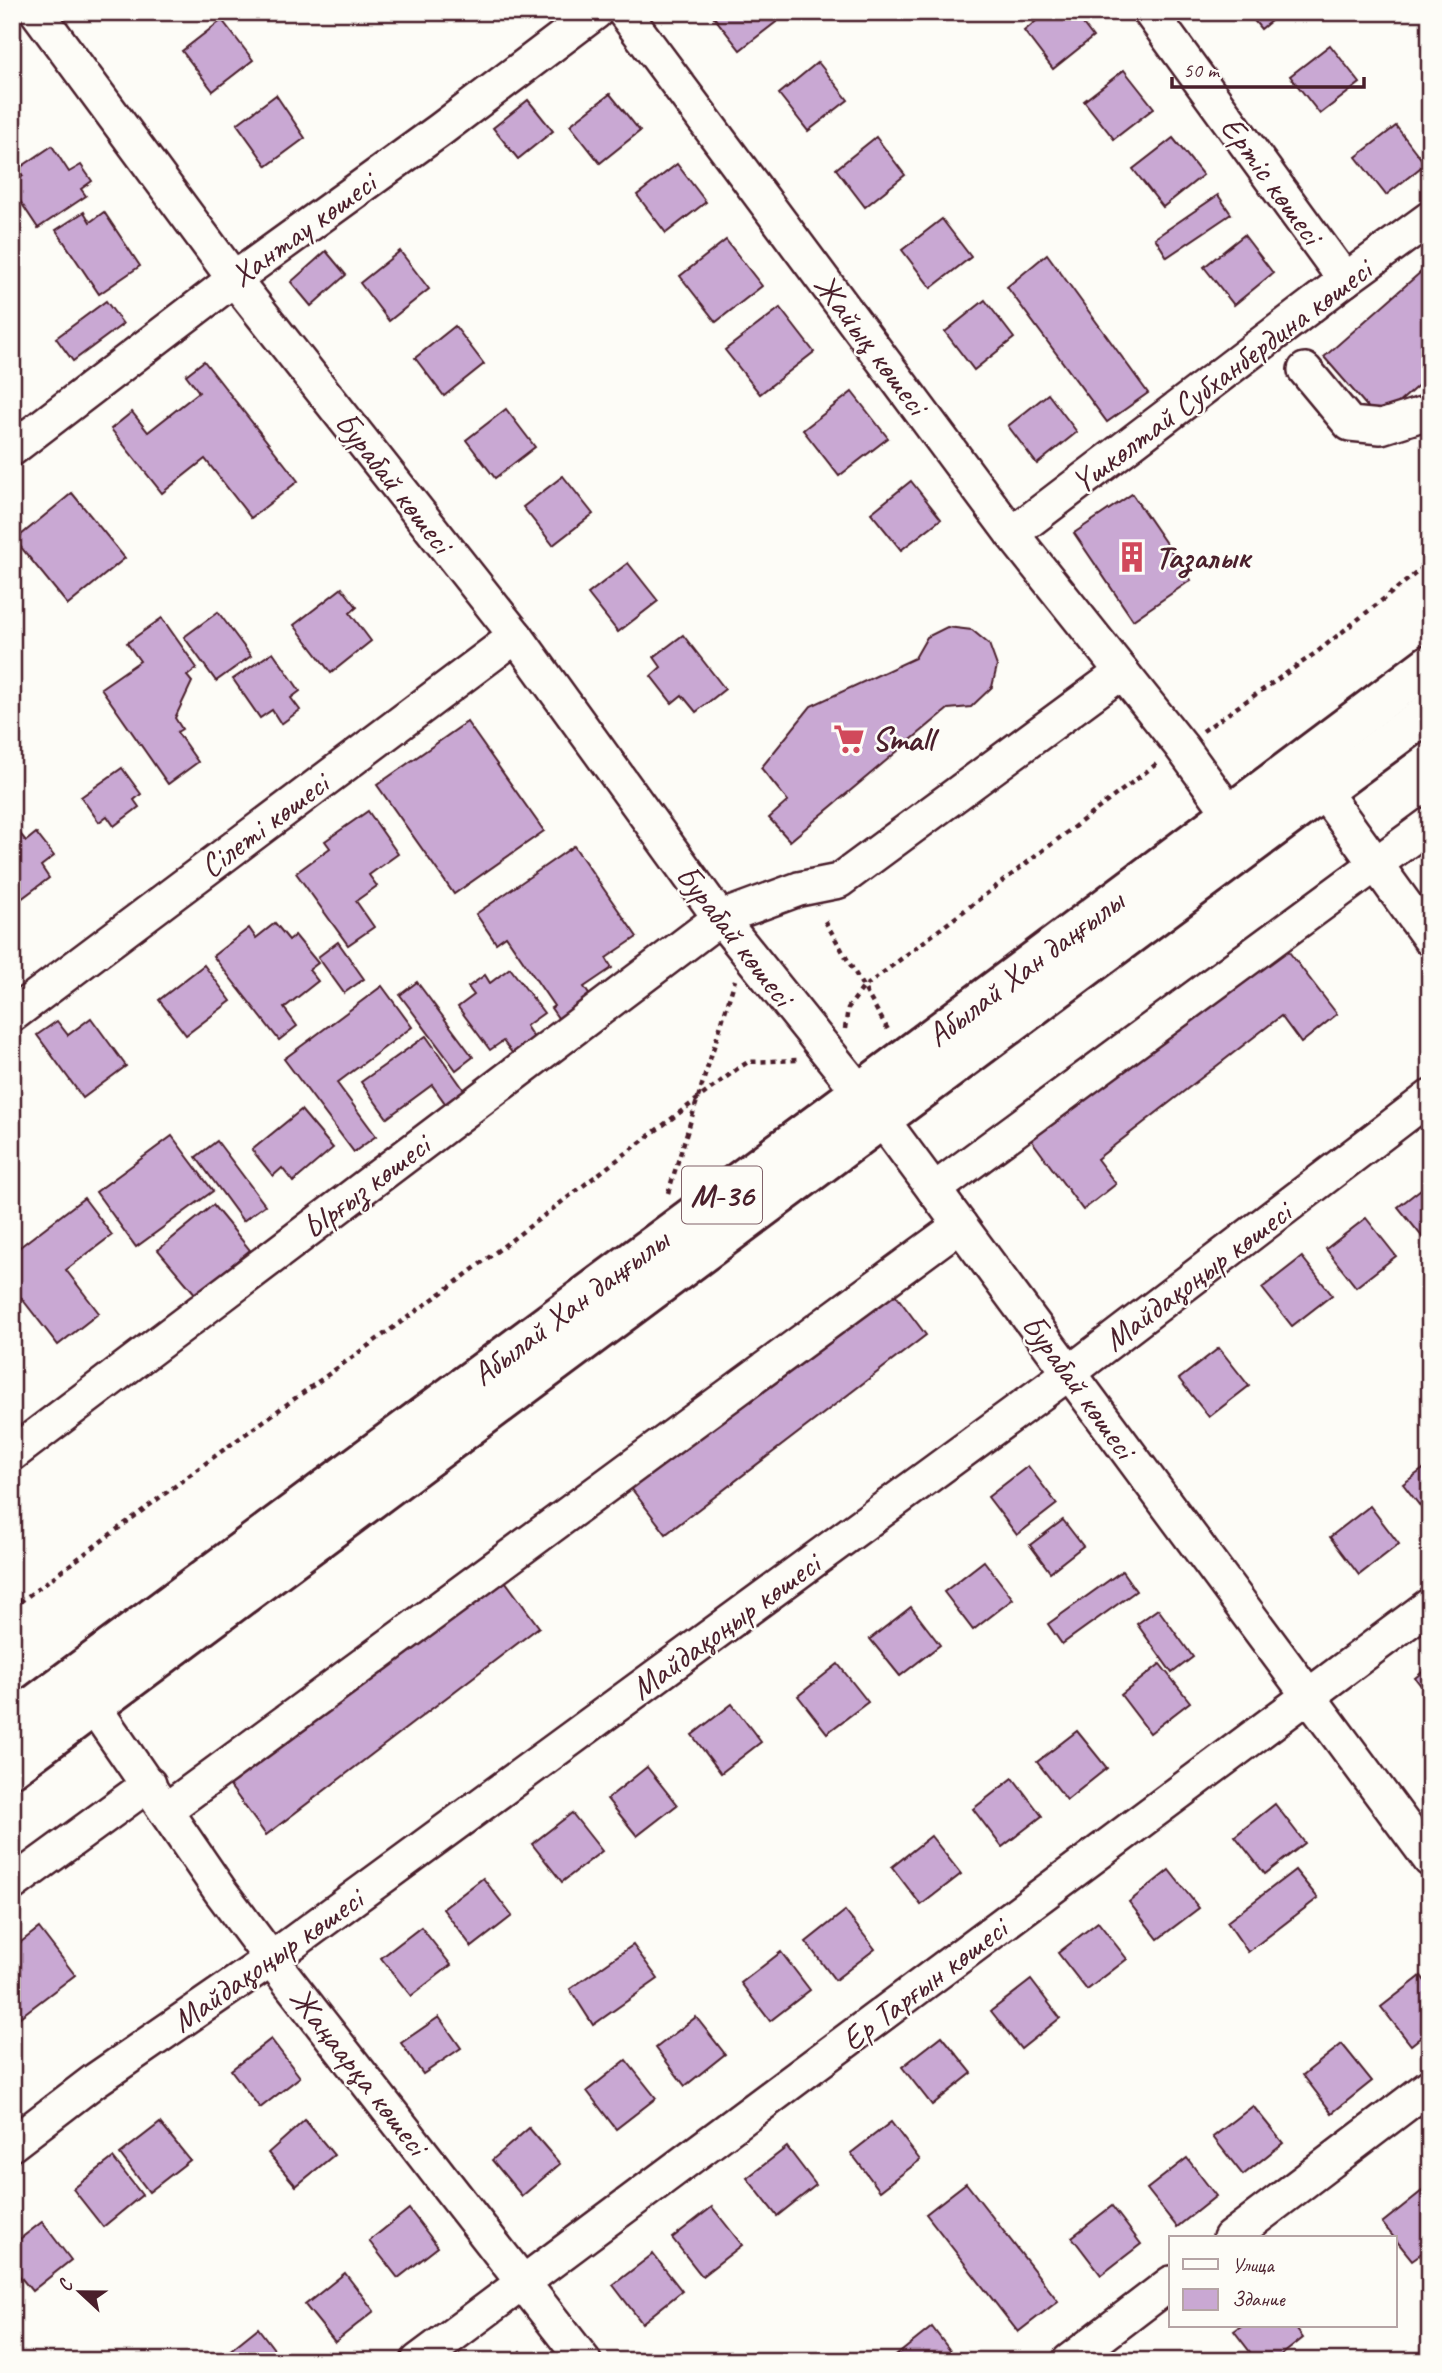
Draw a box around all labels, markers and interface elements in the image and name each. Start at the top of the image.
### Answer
scale bar [1172,46,1365,90]
text: 50 m [1183,57,1221,83]
street label: Ертіс көшесі [1211,108,1335,255]
street label: Хантау көшесі [222,160,387,296]
street label: Үшкөлтай Субханбердина көшесі [1062,247,1383,503]
street label: Жайық көшесі [804,265,940,426]
street label: Бурабай көшесі [326,403,465,564]
place label: Тазалык [1155,536,1253,579]
building icon: Тазалык [1115,540,1149,574]
place label: Small [872,718,940,760]
supermarket icon: Small [832,722,866,756]
street label: Сілеті көшесі [191,761,340,887]
street label: Бурабай көшесі [667,856,806,1017]
street label: Абылай Хан даңғылы [918,879,1134,1056]
street label: Ырғыз көшесі [294,1122,441,1248]
road number: M-36 [682,1166,762,1224]
street label: Майдақоңыр көшесі [1095,1189,1302,1360]
street label: Абылай Хан даңғылы [463,1218,679,1395]
street label: Бурабай көшесі [1012,1305,1148,1470]
street label: Майдақоңыр көшесі [622,1541,831,1709]
street label: Майдақоңыр көшесі [163,1876,374,2041]
street label: Ер Тарғын көшесі [833,1906,1018,2060]
street label: Жаңаарқа көшесі [280,1978,440,2167]
legend [1169,2236,1396,2328]
text: Улица [1232,2252,1275,2278]
north arrow [46,2258,116,2328]
text: С [52,2275,79,2295]
text: Здание [1232,2286,1286,2312]

